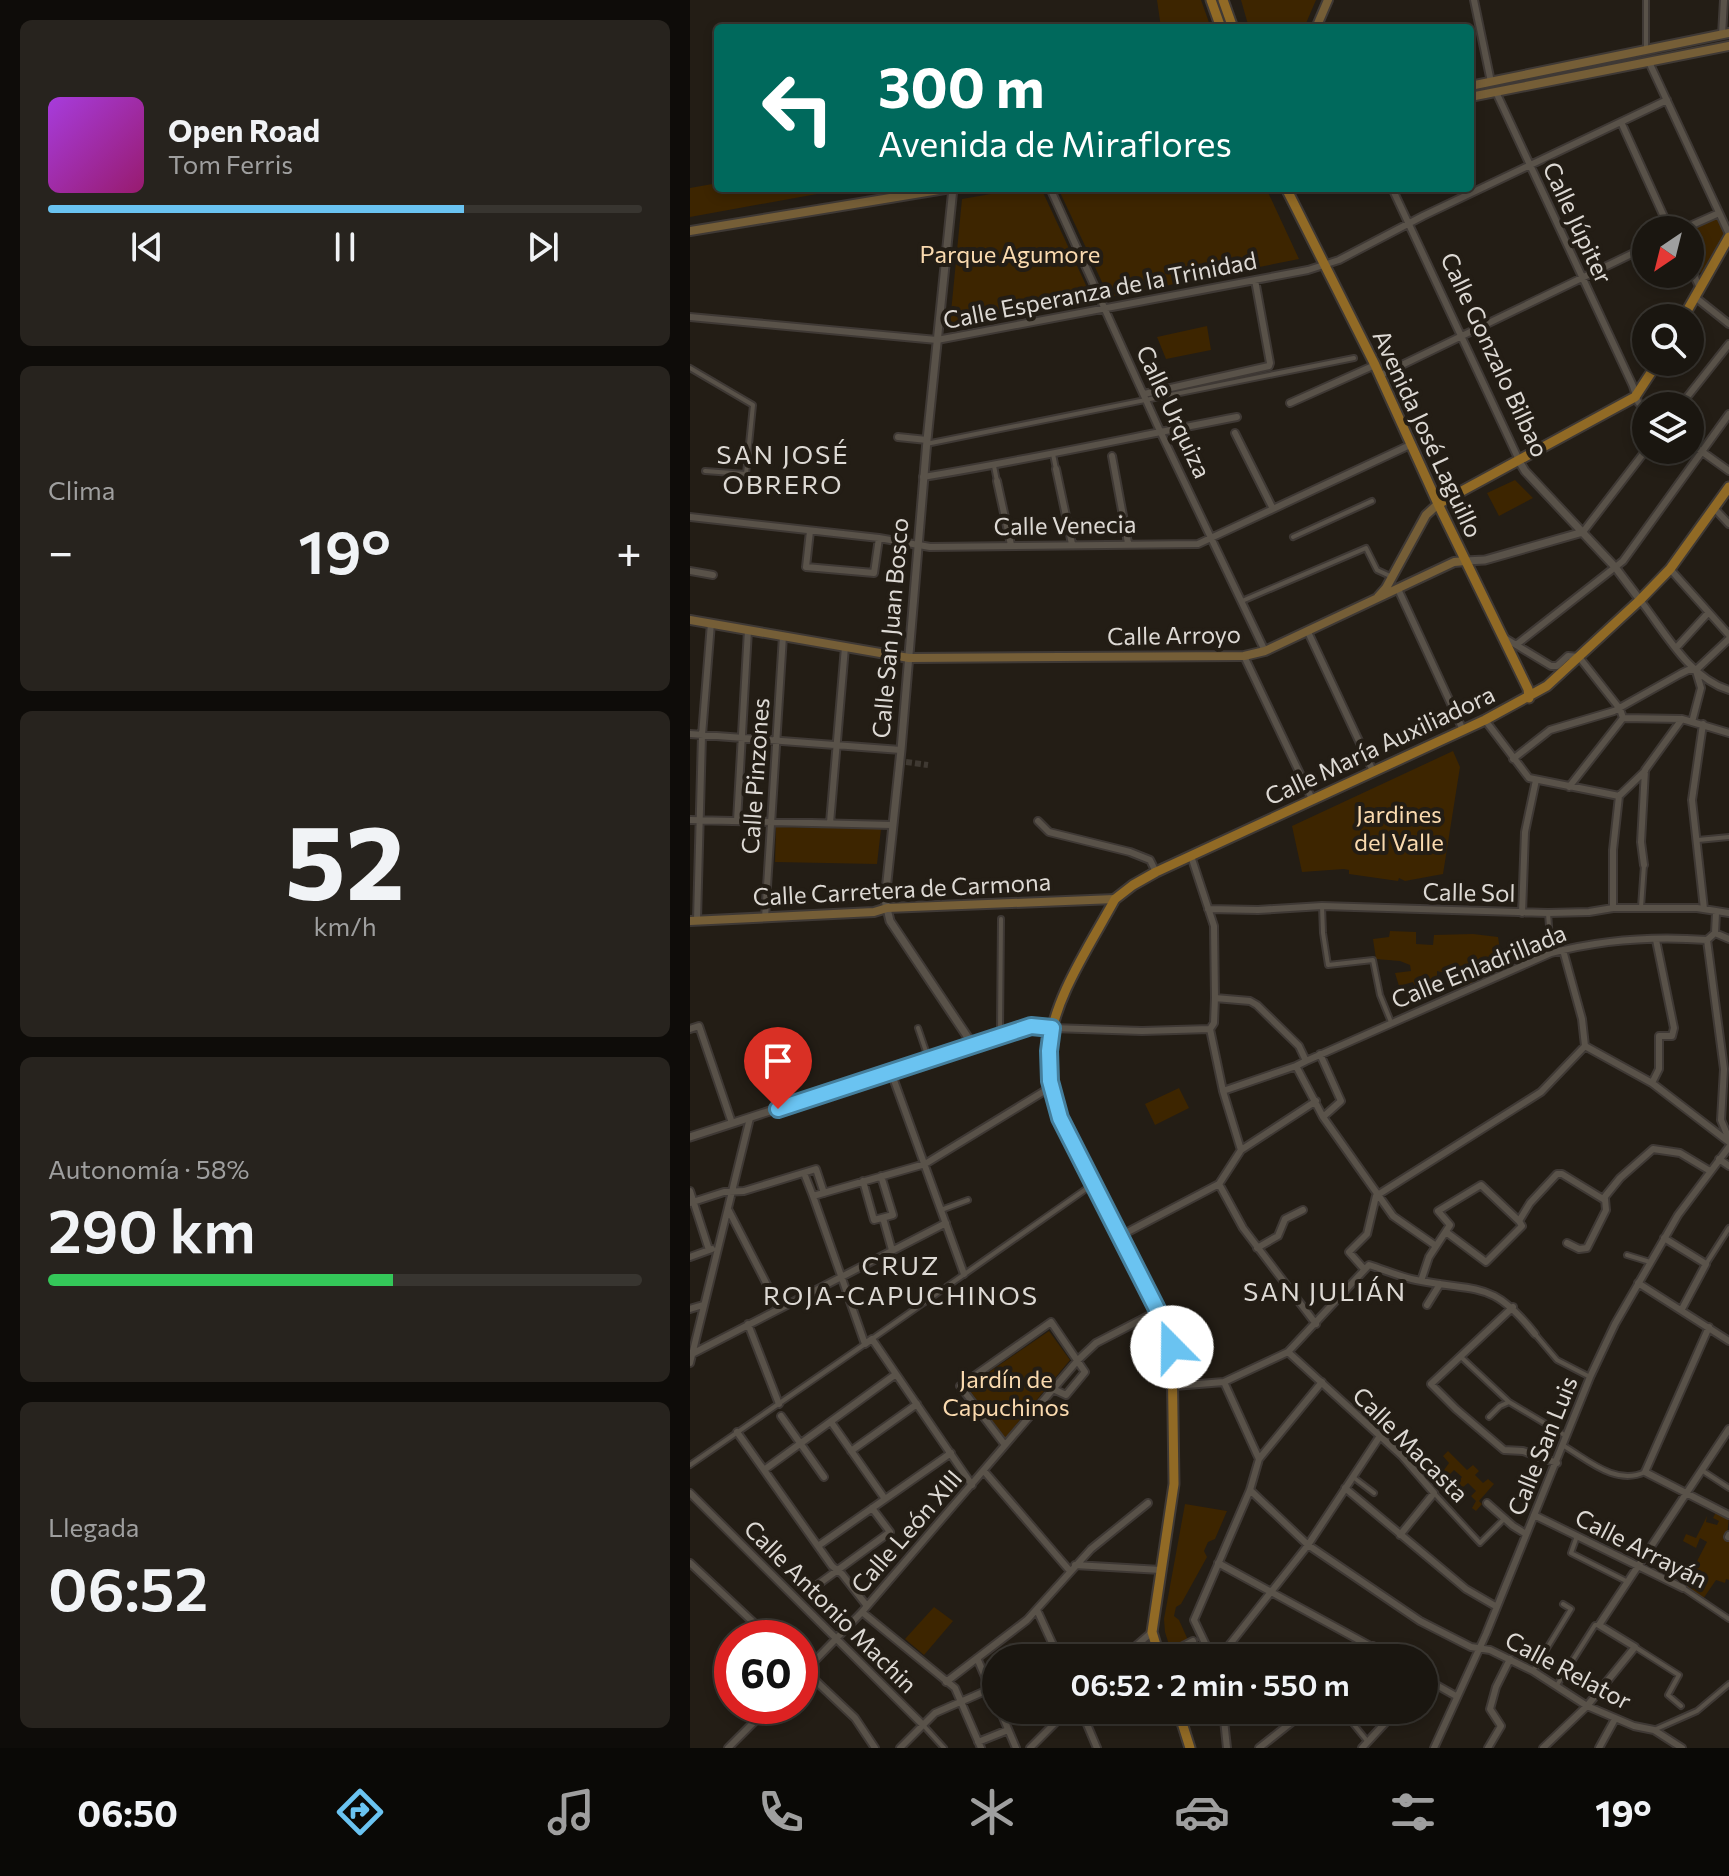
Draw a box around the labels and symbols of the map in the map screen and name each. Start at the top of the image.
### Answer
street label: Calle Júpiter [1538,157,1619,288]
north arrow [1632,216,1704,288]
park label: Parque Agumore [919,239,1101,268]
street label: Calle Esperanza de la Trinidad [940,245,1259,334]
street label: Calle Gonzalo Bilbao [1435,247,1556,461]
street label: Avenida José Laguillo [1368,325,1489,542]
street label: Calle Urquiza [1131,340,1218,482]
district label: SAN JOSÉ OBRERO [716,438,850,499]
street label: Calle Venecia [993,509,1137,540]
street label: Calle San Juan Bosco [865,516,914,739]
street label: Calle Arroyo [1107,619,1241,650]
street label: Calle María Auxiliadora [1260,679,1499,811]
street label: Calle Pinzones [735,697,774,855]
park label: Jardines del Valle [1354,799,1444,856]
street label: Calle Carretera de Carmona [752,866,1052,911]
street label: Calle Sol [1422,876,1516,907]
street label: Calle Enladrillada [1387,917,1570,1014]
pin [744,1027,812,1109]
district label: CRUZ ROJA-CAPUCHINOS [763,1249,1039,1310]
district label: SAN JULIÁN [1243,1275,1407,1306]
position arrow [1130,1305,1214,1389]
park label: Jardín de Capuchinos [942,1364,1070,1421]
street label: Calle San Luis [1501,1372,1583,1519]
street label: Calle Macasta [1347,1380,1475,1508]
street label: Calle León XIII [844,1463,967,1599]
street label: Calle Arrayán [1571,1502,1713,1593]
street label: Calle Antonio Machin [739,1514,923,1698]
speed limit sign: 60 [714,1620,818,1724]
street label: Calle Relator [1501,1624,1637,1715]

